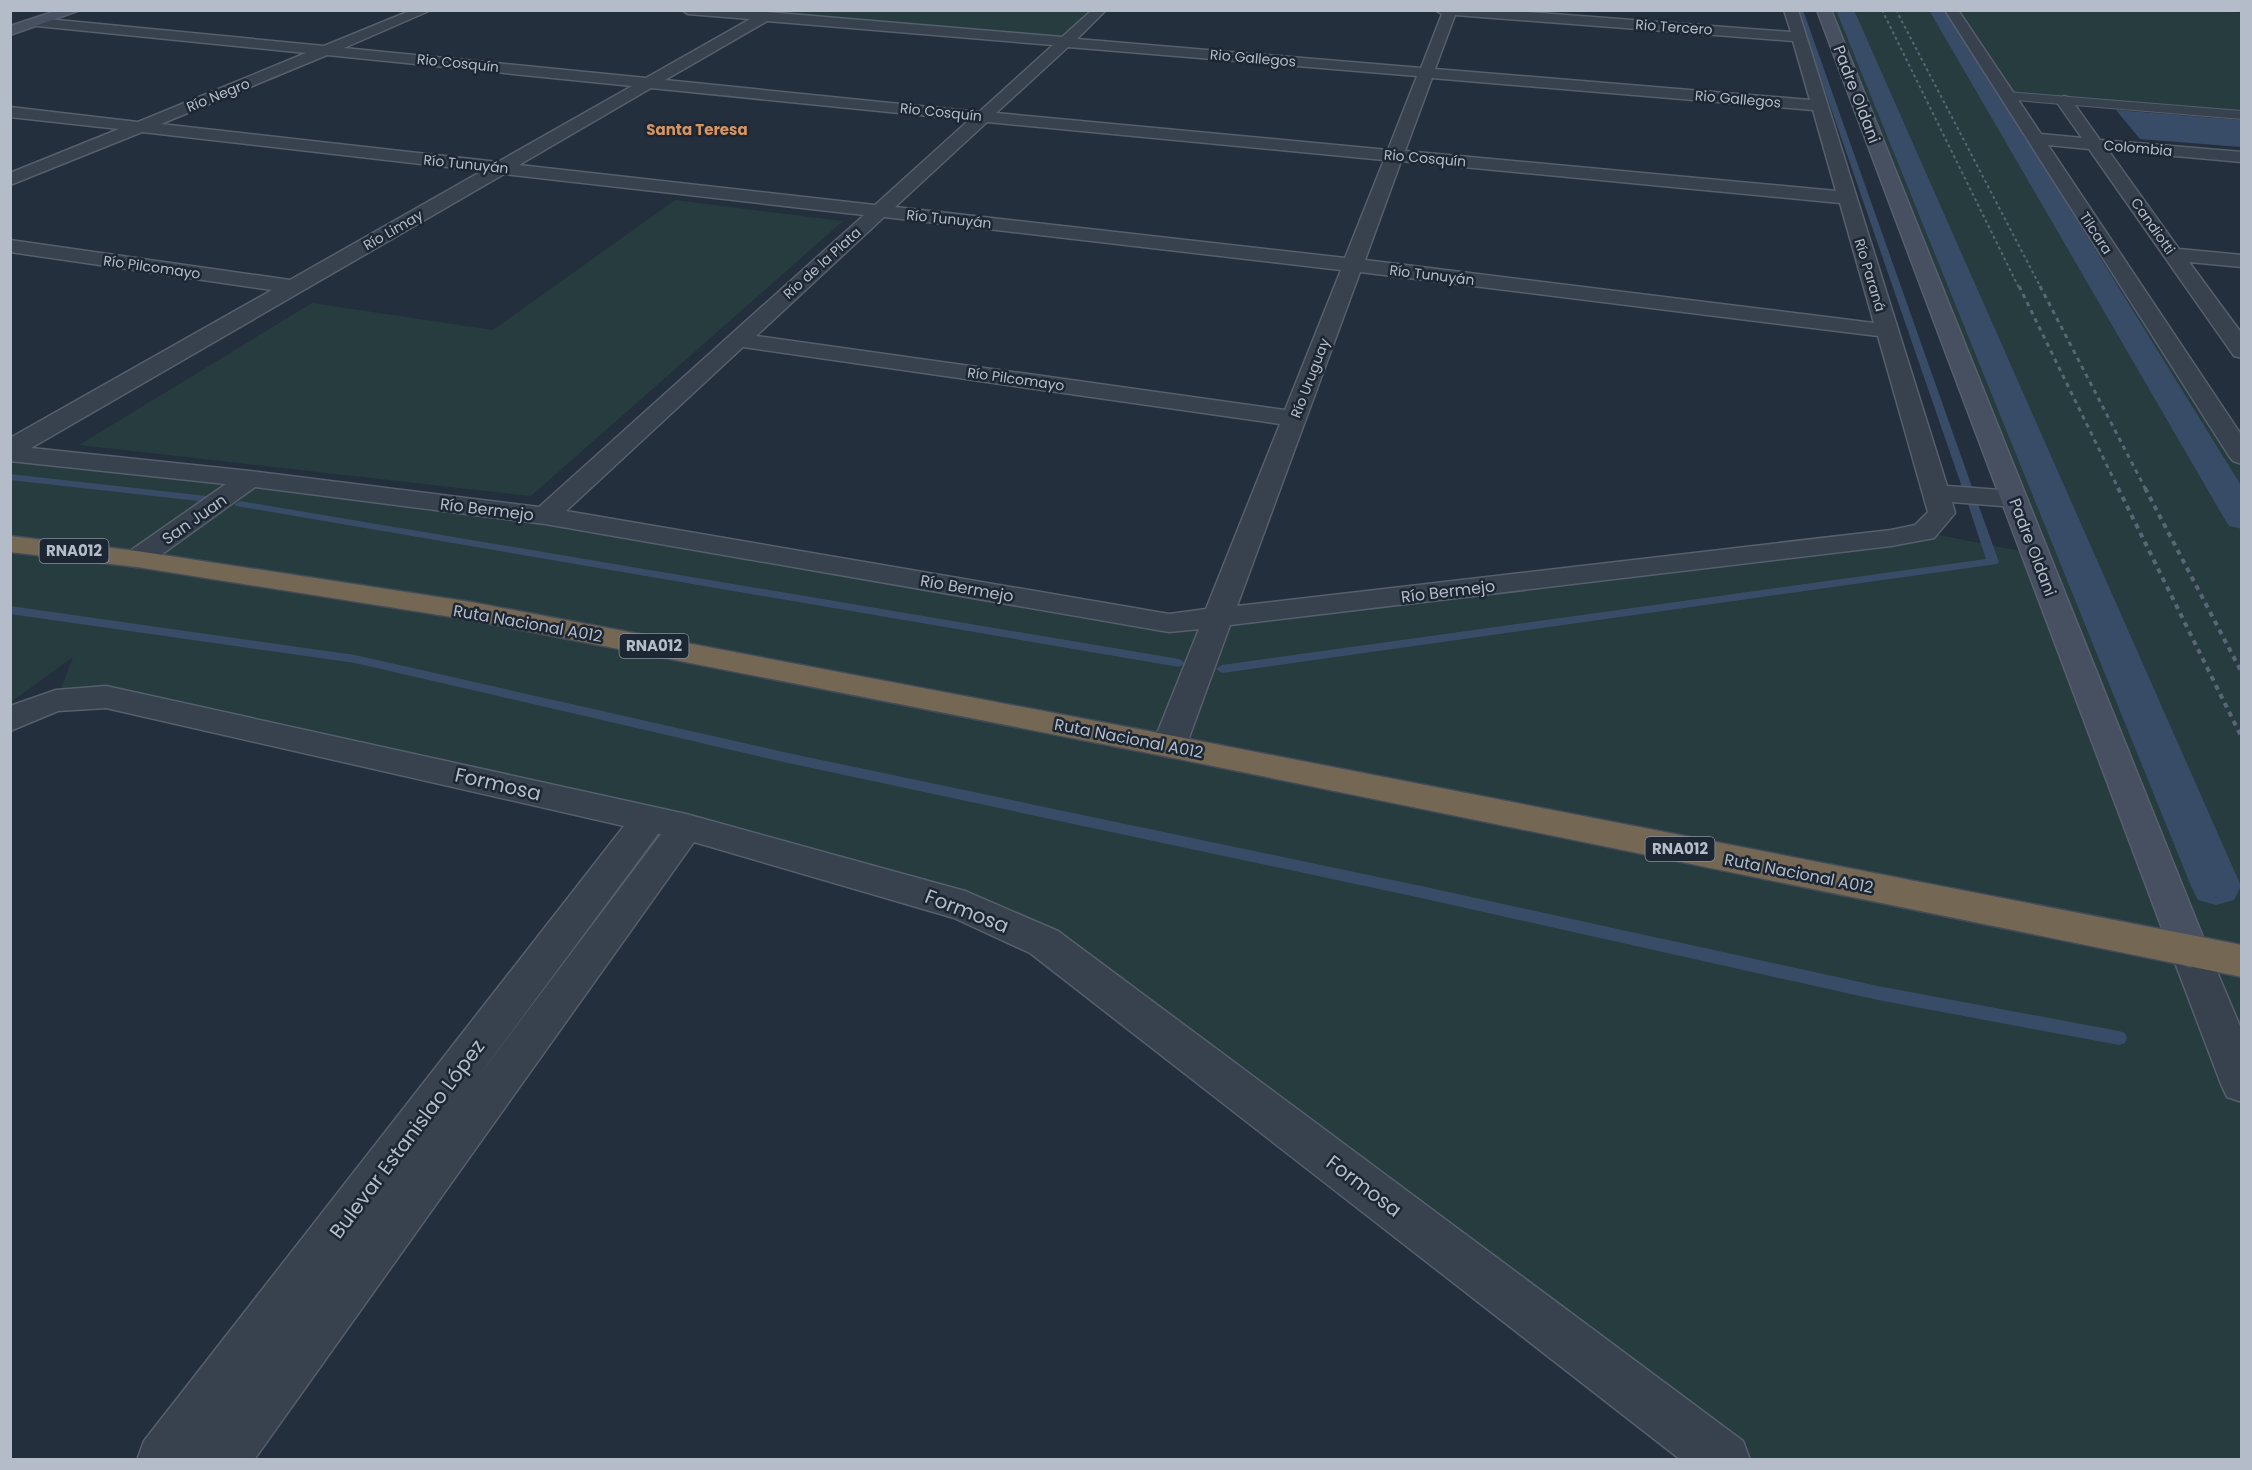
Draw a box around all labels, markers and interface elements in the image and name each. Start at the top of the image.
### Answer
street label: Rio Tercero [1635,14,1713,40]
street label: Padre Oldani [1827,42,1886,147]
street label: Rio Gallegos [1209,44,1297,72]
street label: Rio Cosquín [416,49,500,77]
street label: Río Negro [183,73,253,117]
street label: Rio Gallegos [1694,85,1782,113]
street label: Rio Cosquín [899,98,983,126]
district label: Santa Teresa [646,119,748,140]
street label: Colombia [2103,135,2173,161]
street label: Rio Cosquín [1383,144,1467,172]
street label: Río Tunuyán [422,150,510,178]
street label: Candiotti [2126,194,2180,258]
street label: Río Limay [359,205,427,255]
street label: Río Tunuyán [905,205,993,233]
street label: Tilcara [2075,208,2117,258]
street label: Río de la Plata [779,223,865,303]
street label: Río Paraná [1849,236,1891,314]
street label: Río Pilcomayo [102,250,202,284]
street label: Río Tunuyán [1388,260,1476,290]
street label: Río Uruguay [1286,335,1334,421]
street label: Río Pilcomayo [966,362,1066,396]
street label: San Juan [157,489,231,550]
street label: Río Bermejo [439,492,535,527]
street label: Padre Oldani [2003,495,2062,600]
road number: RNA012 [40,539,109,563]
street label: Río Bermejo [918,569,1015,608]
street label: Río Bermejo [1400,574,1496,609]
street label: Ruta Nacional A012 [451,599,604,648]
road number: RNA012 [620,634,688,658]
street label: Ruta Nacional A012 [1052,713,1205,764]
street label: Formosa [452,760,544,808]
road number: RNA012 [1646,837,1714,861]
street label: Ruta Nacional A012 [1722,848,1875,899]
street label: Formosa [921,882,1013,940]
street label: Bulevar Estanislao López [323,1034,491,1244]
street label: Formosa [1321,1148,1407,1224]

